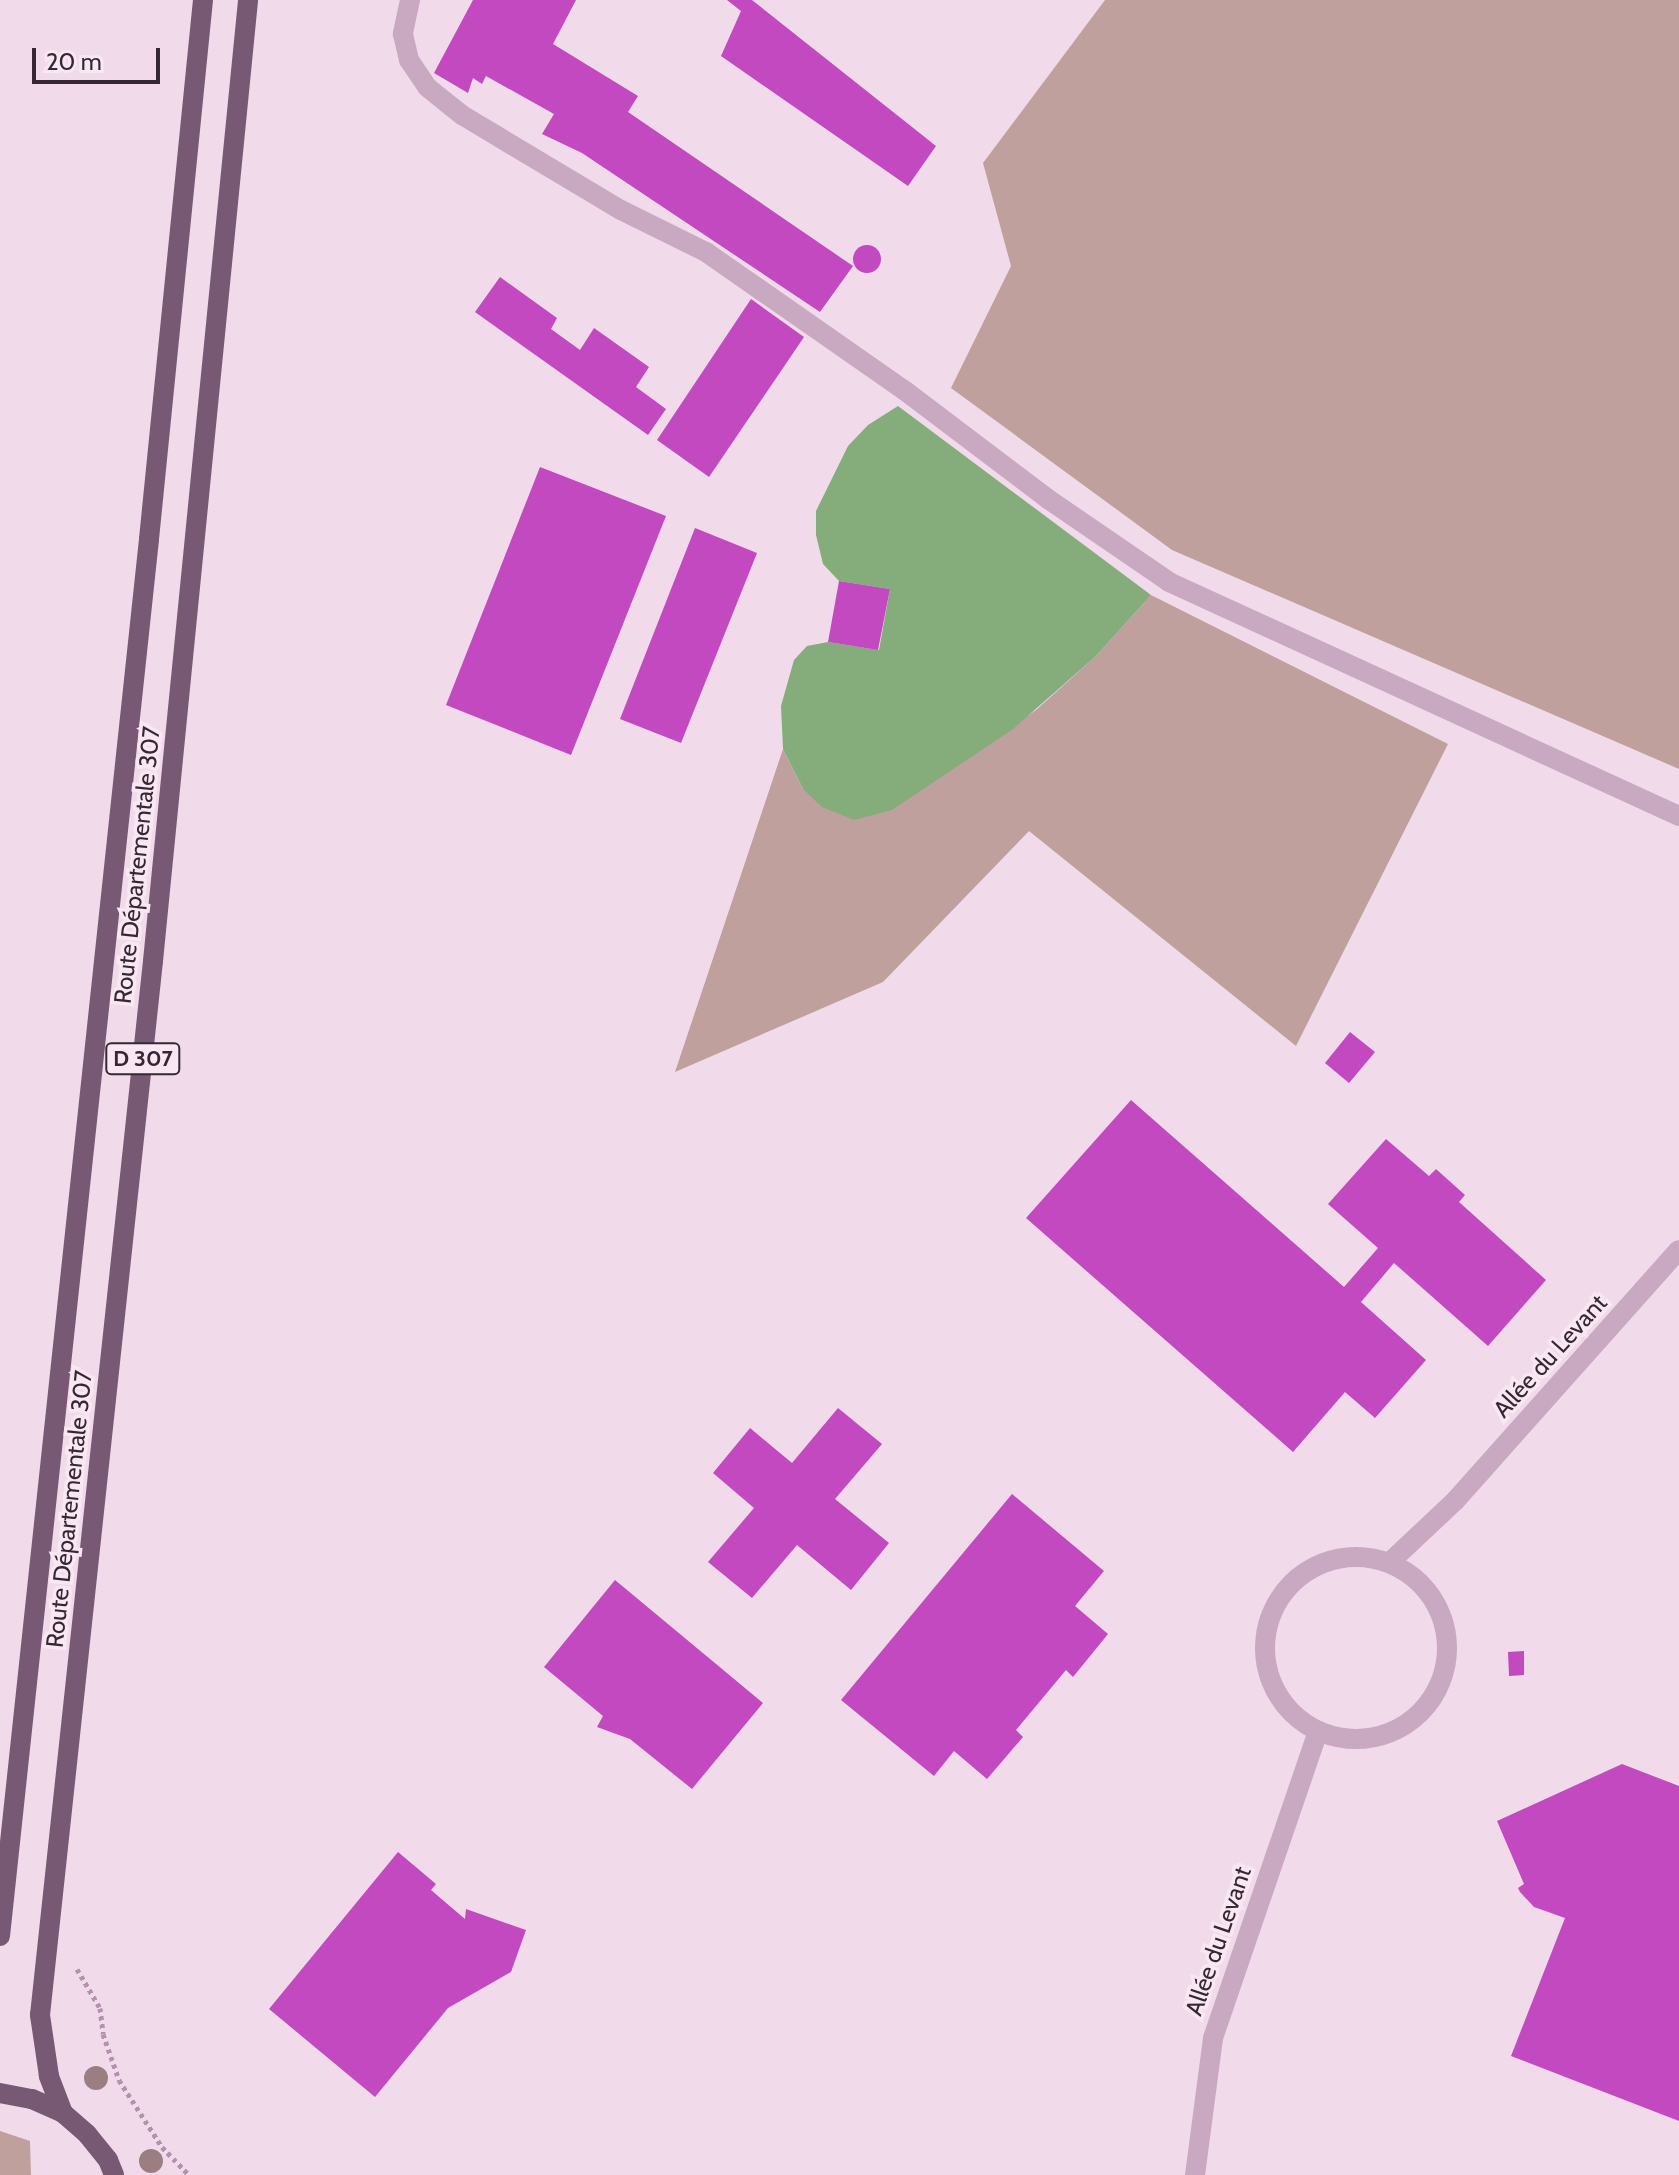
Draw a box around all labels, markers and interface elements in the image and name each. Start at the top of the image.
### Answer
scale bar [36,32,164,82]
text: 20 m [46,47,102,76]
street label: Route Départementale 307 [108,725,166,1005]
road number: D 307 [105,1041,181,1077]
street label: Allée du Levant [1487,1289,1613,1423]
street label: Route Départementale 307 [40,1369,98,1649]
street label: Allée du Levant [1179,1863,1257,2019]

